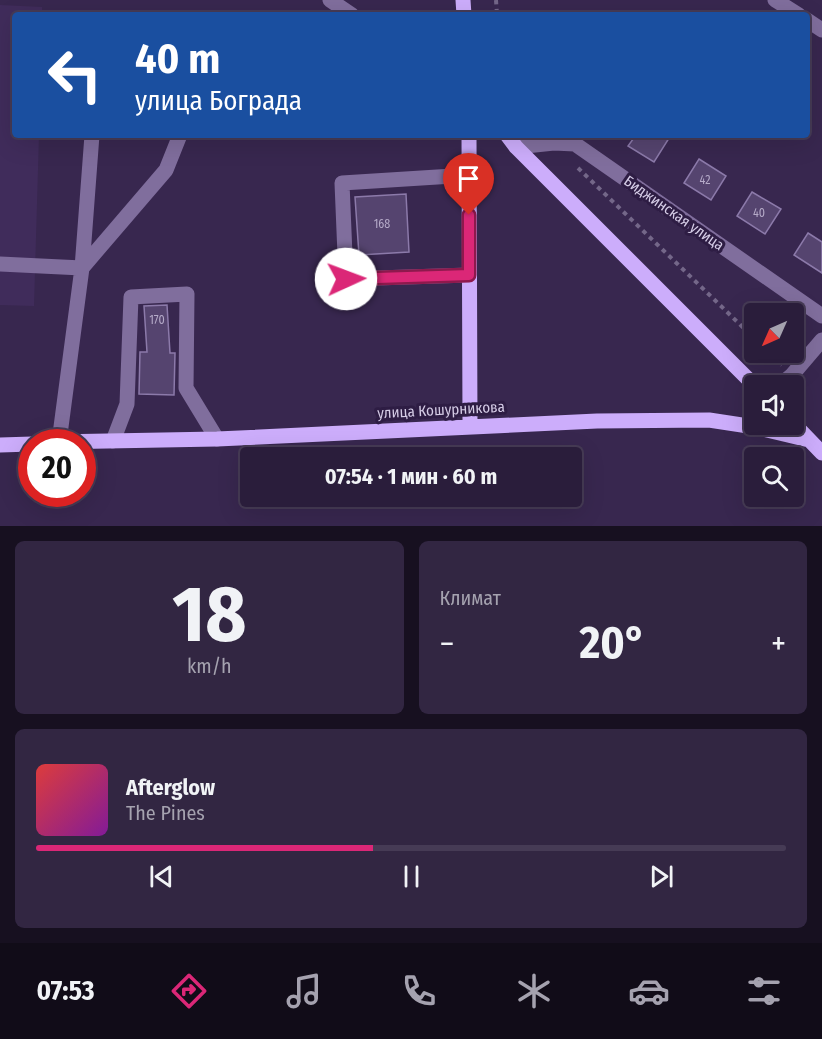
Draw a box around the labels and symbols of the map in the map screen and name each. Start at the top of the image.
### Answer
pin [443,153,494,215]
street label: Биджинская улица [620,172,728,254]
house number: 42 [700,173,710,187]
house number: 40 [753,206,765,220]
house number: 168 [374,217,390,231]
position arrow [314,247,378,311]
north arrow [744,303,804,363]
house number: 170 [149,313,165,327]
street label: улица Кошурникова [377,398,505,422]
speed limit sign: 20 [18,429,96,507]

